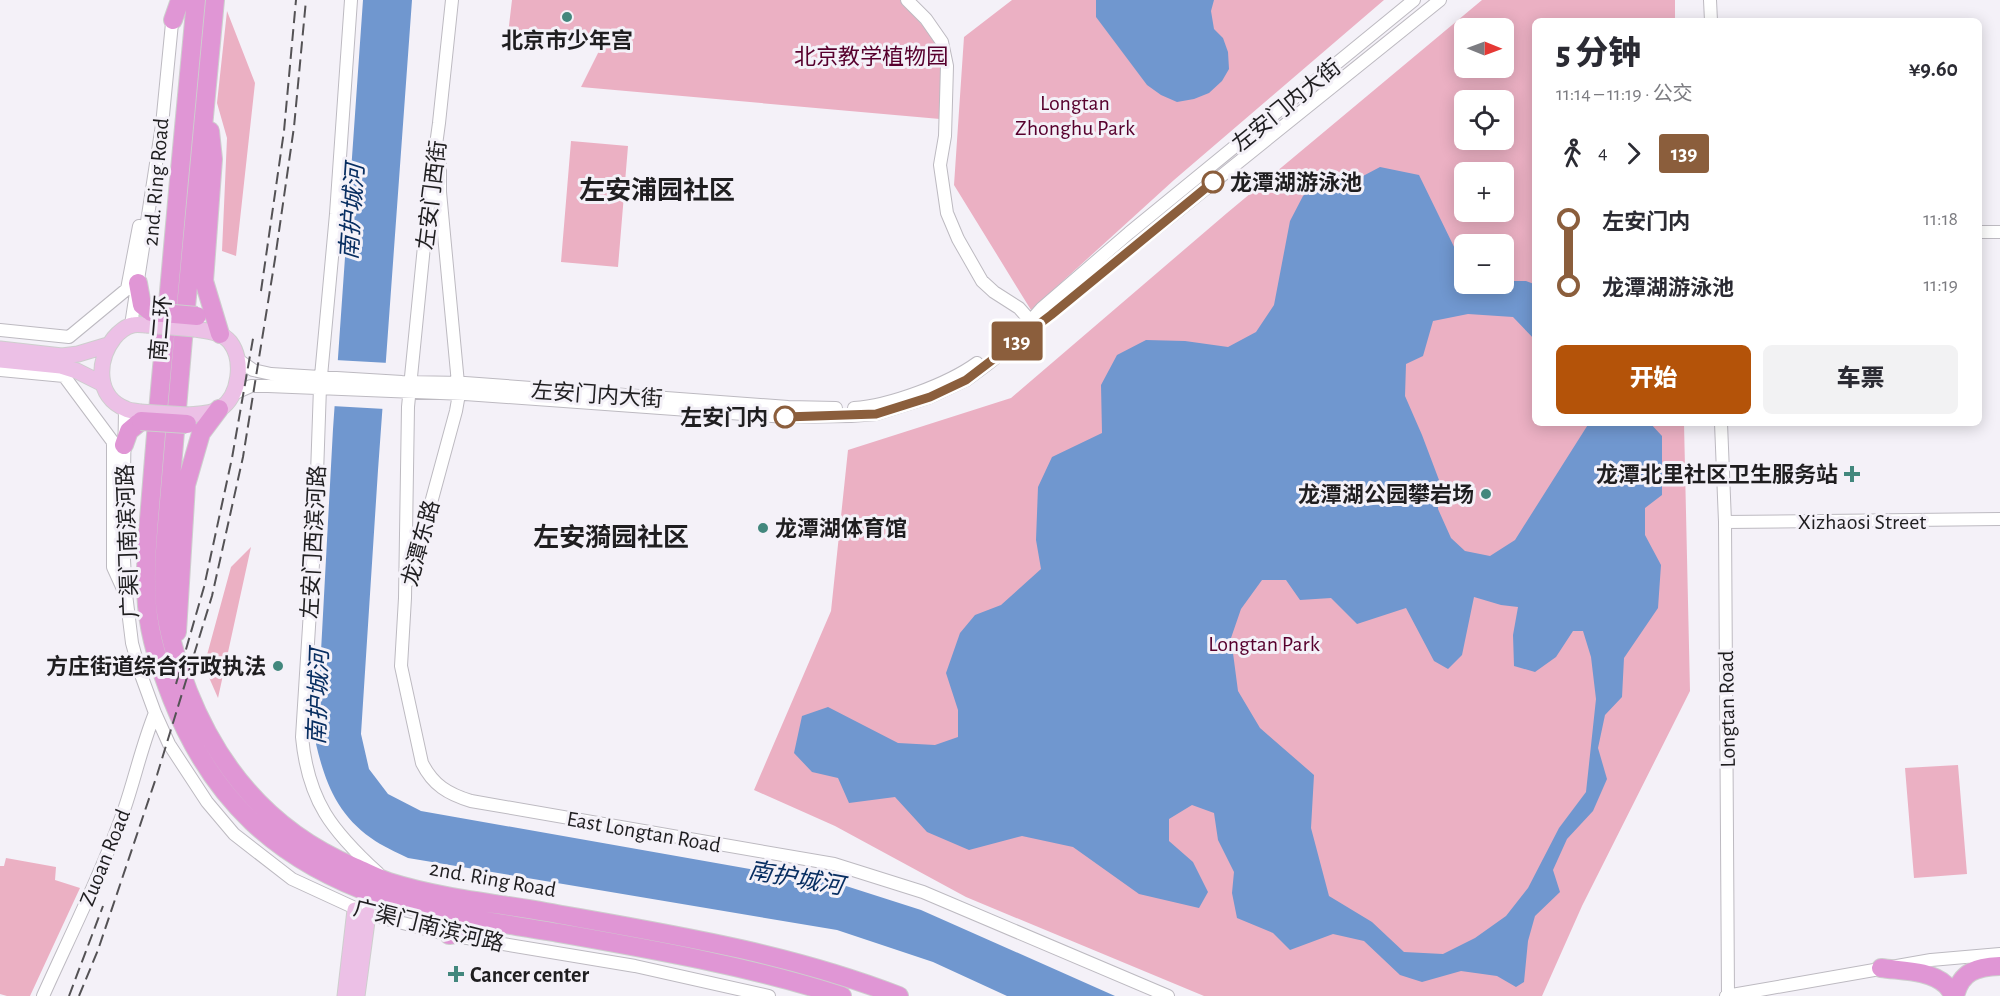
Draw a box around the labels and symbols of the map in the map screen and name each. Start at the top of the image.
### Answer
marker: 北京市少年宫 [560,10,574,24]
north arrow [1454,18,1514,78]
place label: 北京市少年宫 [501,29,633,52]
park label: 北京教学植物园 [794,45,948,68]
street label: 左安门内大街 [1228,55,1345,156]
park label: Longtan Zhonghu Park [1015,92,1135,139]
street label: 2nd. Ring Road [139,117,173,247]
street label: 左安门西街 [413,139,450,251]
water label: 南护城河 [336,159,369,261]
marker: 龙潭湖游泳池 [1202,171,1224,193]
place label: 龙潭湖游泳池 [1230,171,1362,194]
district label: 左安浦园社区 [579,176,735,204]
street label: 南二环 [146,294,175,362]
line badge: 139 [982,322,1052,360]
street label: 左安门内大街 [530,378,664,411]
place label: 左安门内 [680,406,768,429]
marker: 左安门内 [774,406,796,428]
place label: 龙潭北里社区卫生服务站 [1596,463,1838,486]
street label: 广渠门南滨河路 [113,464,142,618]
street label: 左安门西滨河路 [298,465,329,620]
marker: 龙潭北里社区卫生服务站 [1843,465,1861,483]
place label: 龙潭湖公园攀岩场 [1298,483,1474,506]
marker: 龙潭湖公园攀岩场 [1479,487,1493,501]
street label: 龙潭东路 [398,498,443,589]
street label: Xizhaosi Street [1798,511,1926,533]
place label: 龙潭湖体育馆 [775,516,907,540]
marker: 龙潭湖体育馆 [756,521,770,535]
district label: 左安漪园社区 [533,523,689,551]
park label: Longtan Park [1208,633,1320,655]
water label: 南护城河 [303,645,333,745]
street label: Longtan Road [1715,650,1739,768]
place label: 方庄街道综合行政执法 [46,654,266,678]
marker: 方庄街道综合行政执法 [271,659,285,673]
street label: Zuoan Road [76,806,134,909]
street label: East Longtan Road [565,808,723,856]
street label: 2nd. Ring Road [428,857,558,901]
water label: 南护城河 [746,857,849,900]
street label: 广渠门南滨河路 [351,896,506,955]
place label: Cancer center [470,964,589,986]
marker: Cancer center [447,965,465,983]

